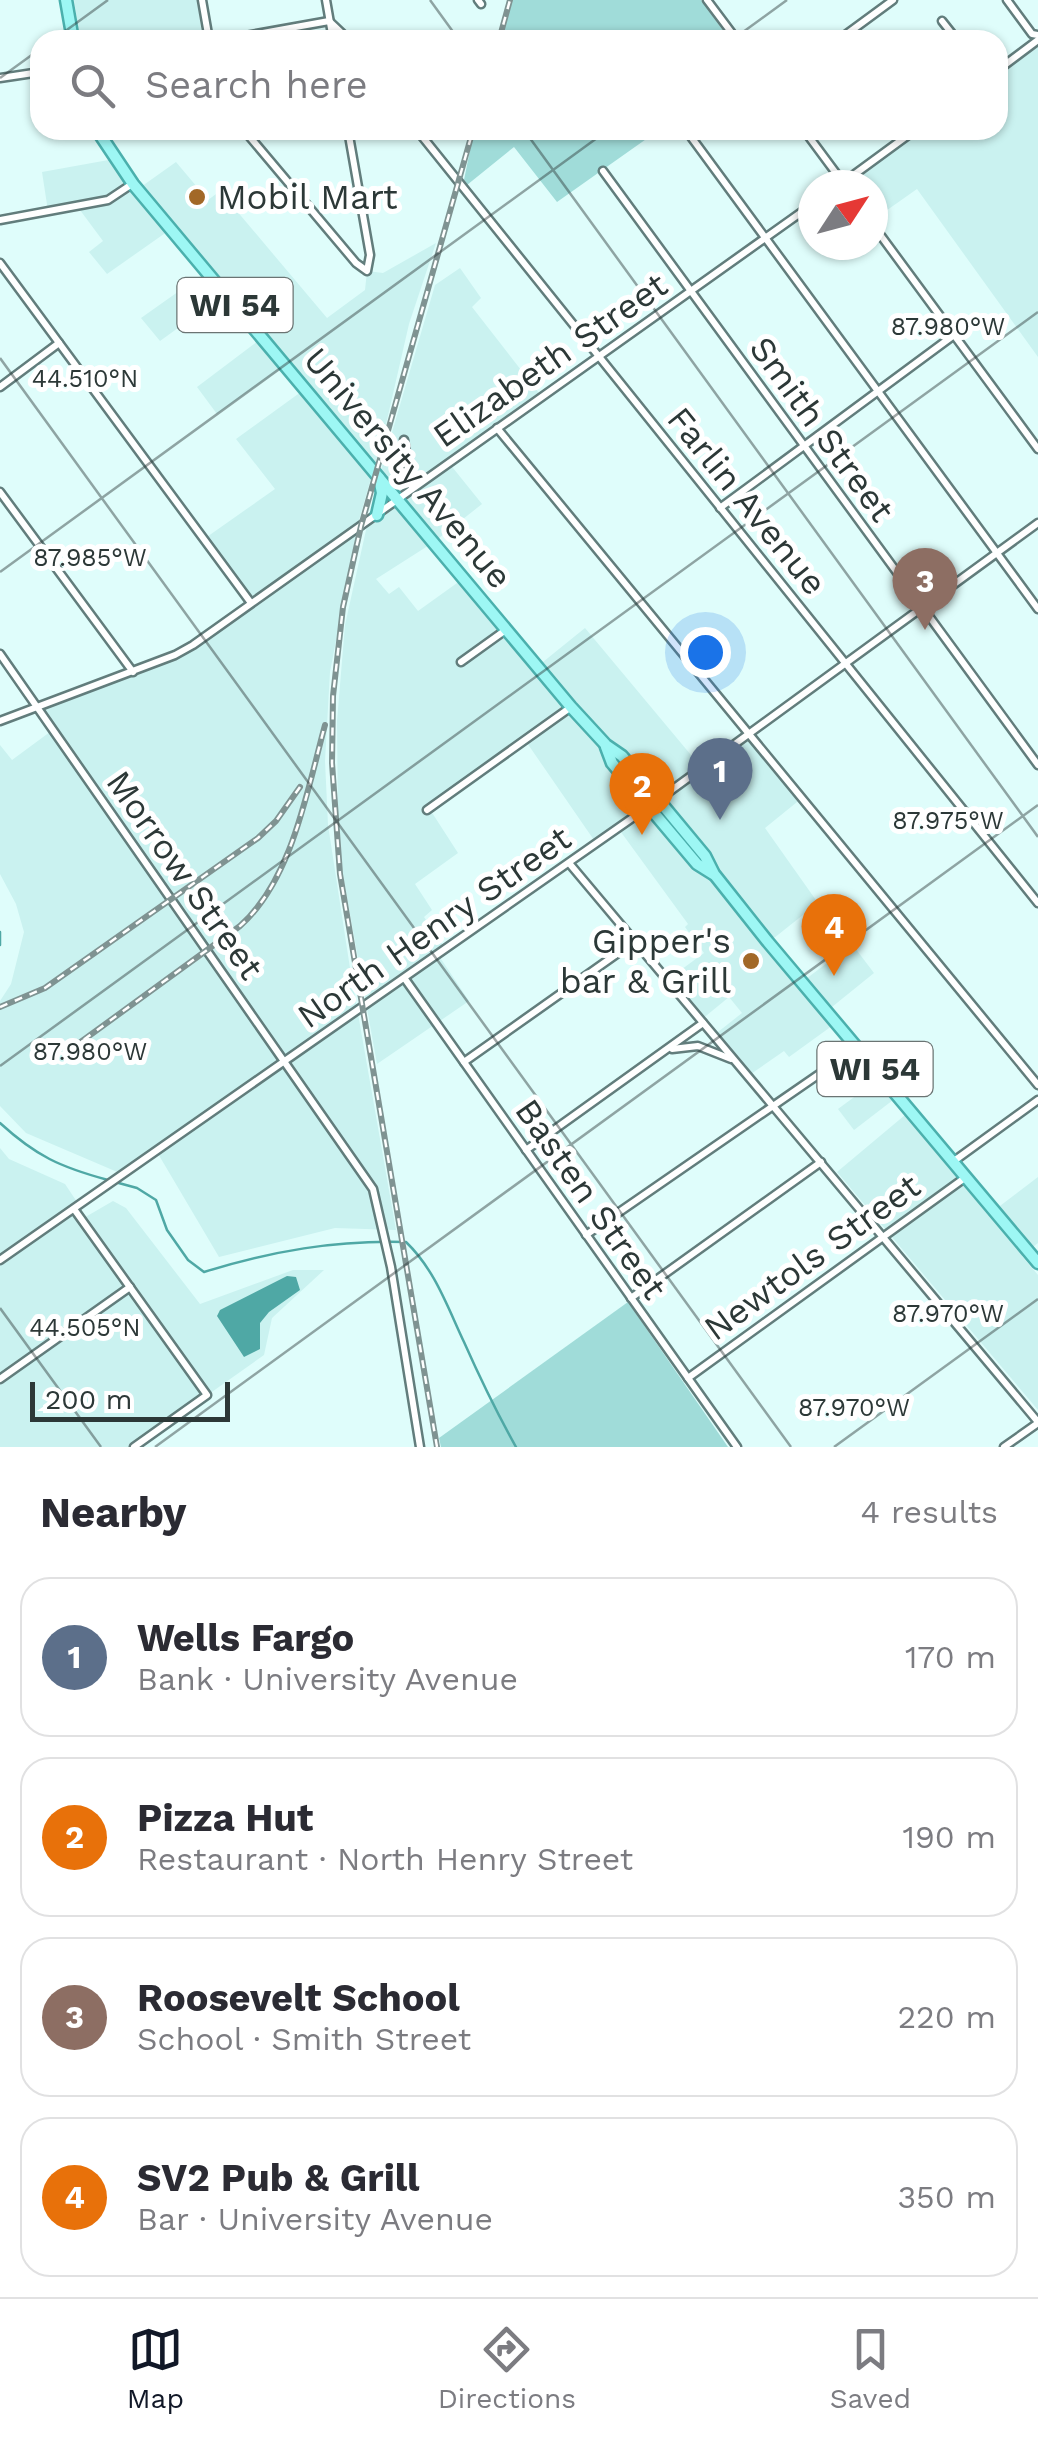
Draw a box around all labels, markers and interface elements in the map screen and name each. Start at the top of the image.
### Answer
search box [30,30,1008,140]
icon: search [65,58,120,113]
text: Search here [145,63,368,107]
north arrow [798,170,888,260]
place label: Mobil Mart [217,176,398,218]
marker: Mobil Mart [186,186,208,208]
street label: Elizabeth Street [425,263,675,456]
road number: WI 54 [178,278,292,332]
text: 87.980°W [891,312,1005,341]
street label: Smith Street [741,328,903,530]
street label: University Avenue [295,339,521,597]
text: 44.510°N [32,364,138,393]
street label: Farlin Avenue [658,399,836,603]
text: 87.985°W [33,543,147,572]
pin: 3 [892,548,958,630]
your location [680,627,731,678]
pin: 1 [688,738,752,820]
pin: 2 [610,752,674,835]
street label: Morrow Street [98,763,273,988]
text: 87.975°W [892,806,1004,835]
street label: North Henry Street [289,817,579,1037]
pin: 4 [802,894,866,976]
place label: Gipper's bar & Grill [560,920,731,1002]
marker: Gipper's bar & Grill [740,950,762,972]
text: 87.980°W [33,1037,147,1066]
road number: WI 54 [818,1042,932,1096]
street label: Basten Street [506,1091,676,1308]
street label: Newtols Street [696,1164,928,1349]
text: 87.970°W [892,1299,1004,1328]
text: 44.505°N [29,1313,141,1342]
scale bar [30,1377,230,1422]
text: 200 m [45,1383,132,1416]
text: 87.970°W [798,1393,910,1422]
text: Nearby [40,1488,187,1537]
text: 4 results [860,1493,998,1531]
text: Wells Fargo [137,1616,354,1660]
text: 1 [68,1638,81,1676]
text: 170 m [905,1638,996,1676]
text: Bank · University Avenue [137,1660,518,1698]
text: Pizza Hut [137,1796,313,1840]
text: 2 [65,1818,84,1856]
text: 190 m [902,1818,996,1856]
text: Restaurant · North Henry Street [137,1840,633,1878]
text: Roosevelt School [137,1976,460,2020]
text: 3 [65,1998,84,2036]
text: 220 m [897,1998,996,2036]
text: School · Smith Street [137,2020,471,2058]
text: SV2 Pub & Grill [137,2156,420,2200]
text: 4 [64,2178,85,2216]
text: 350 m [897,2178,996,2216]
text: Bar · University Avenue [137,2200,493,2238]
tab: Map [127,2322,184,2415]
tab: Directions [438,2322,576,2415]
tab: Saved [830,2322,911,2415]

